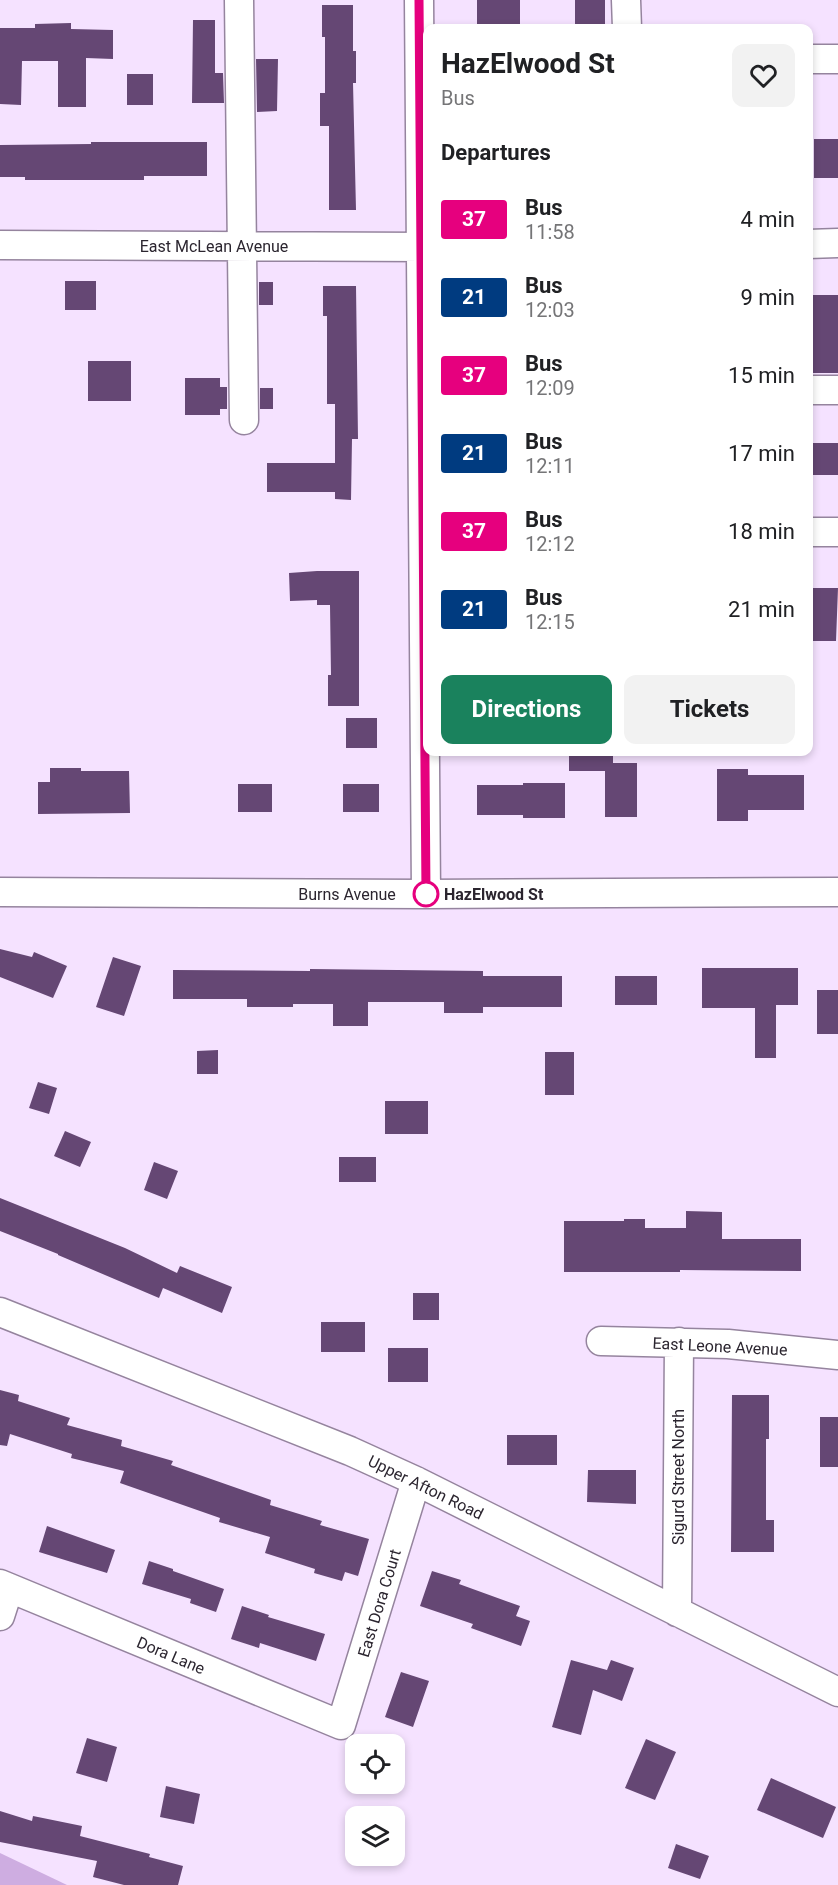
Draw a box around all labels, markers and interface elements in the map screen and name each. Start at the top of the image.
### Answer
button: heart [732,44,795,107]
text: HazElwood St [441,47,615,80]
text: Bus [441,86,475,110]
text: Departures [441,140,551,165]
text: Bus [525,195,563,220]
text: 37 [462,207,486,231]
text: 4 min [740,207,795,232]
text: 11:58 [525,220,575,244]
street label: East McLean Avenue [140,237,288,256]
text: Bus [525,273,563,298]
text: 21 [462,285,486,309]
text: 9 min [740,285,795,310]
text: 12:03 [525,298,575,322]
text: Bus [525,351,563,376]
text: 37 [462,363,486,387]
text: 15 min [728,363,795,388]
text: 12:09 [525,376,575,400]
text: Bus [525,429,563,454]
text: 21 [462,441,486,465]
text: 17 min [728,441,795,466]
text: 12:11 [525,454,575,478]
text: Bus [525,507,563,532]
text: 37 [462,519,486,543]
text: 18 min [728,519,795,544]
text: 12:12 [525,532,575,556]
text: Bus [525,585,563,610]
text: 21 [462,597,486,621]
text: 21 min [728,597,795,622]
text: 12:15 [525,610,575,634]
button: Directions [441,675,612,744]
button: Tickets [624,675,795,744]
marker: HazElwood St [413,881,439,907]
street label: Burns Avenue [298,885,396,904]
place label: HazElwood St [444,885,544,904]
street label: East Leone Avenue [652,1333,788,1360]
street label: Sigurd Street North [669,1409,688,1545]
street label: Upper Afton Road [365,1451,487,1524]
street label: East Dora Court [354,1547,405,1660]
street label: Dora Lane [134,1633,208,1678]
map controls [345,1734,405,1866]
button: locate [345,1734,405,1794]
button: layers [345,1806,405,1866]

